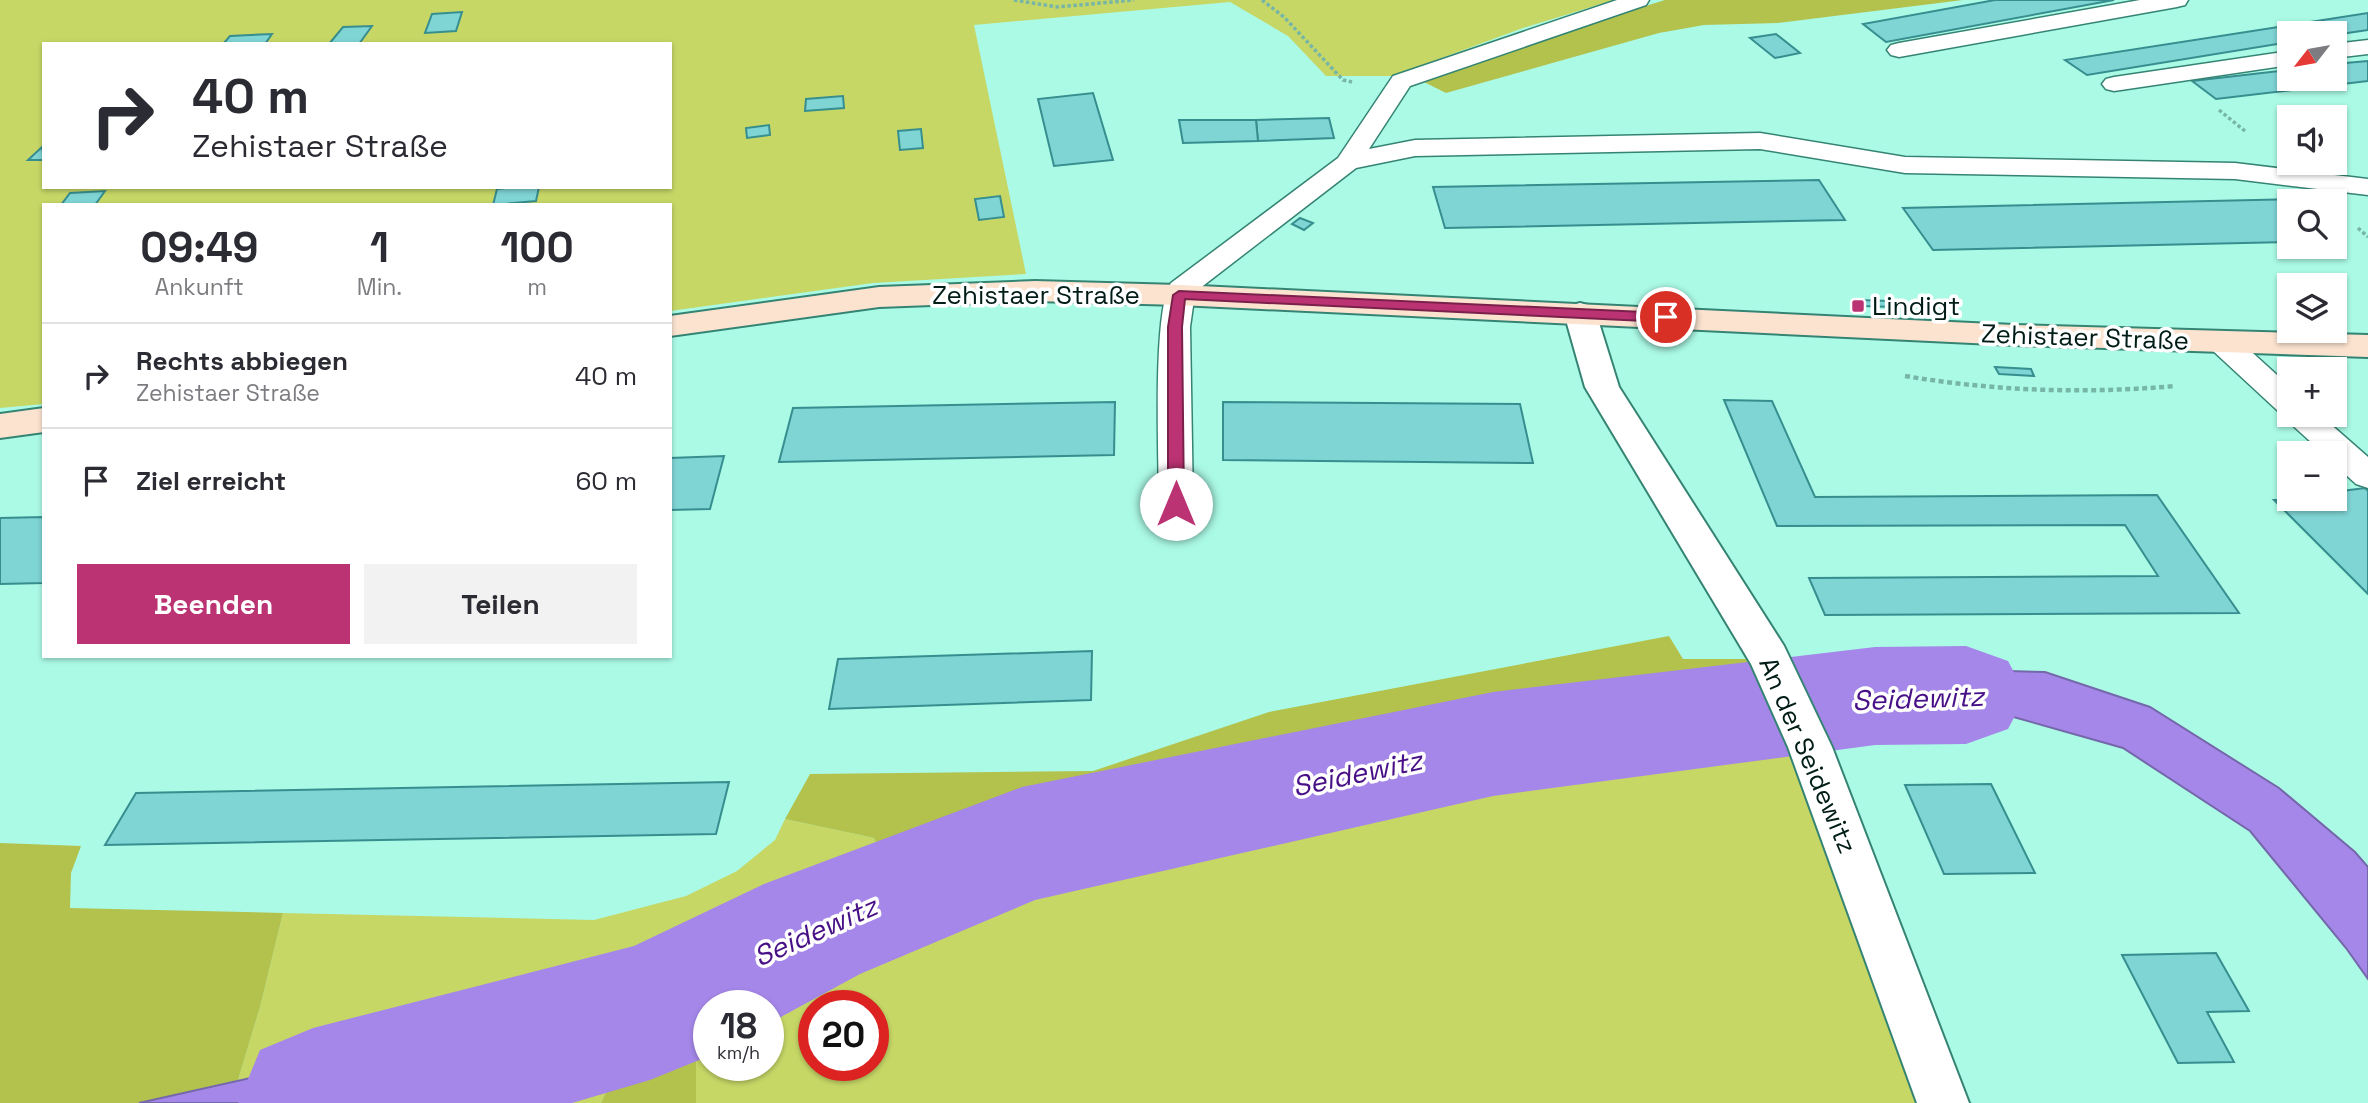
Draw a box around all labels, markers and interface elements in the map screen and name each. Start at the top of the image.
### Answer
north arrow [2277,21,2347,91]
map controls [2277,21,2347,511]
text: 40 m [192,65,309,127]
icon: right [77,70,168,161]
button: sound [2277,105,2347,175]
text: Zehistaer Straße [192,126,448,166]
button: search [2277,189,2347,259]
text: 09:49 [140,221,259,274]
text: 1 [370,221,389,274]
text: 100 [500,221,574,274]
text: Ankunft [155,272,244,302]
text: Min. [357,272,402,302]
text: m [527,272,547,302]
button: layers [2277,273,2347,343]
street label: Zehistaer Straße [932,278,1140,312]
pin [1636,287,1696,347]
place label: Lindigt [1872,289,1960,323]
icon: arrive [1647,298,1685,336]
marker: Lindigt [1850,298,1866,314]
street label: Zehistaer Straße [1980,316,2190,358]
text: Rechts abbiegen [136,344,348,378]
icon: right [77,357,115,395]
button: + [2277,357,2347,427]
text: 40 m [575,359,637,393]
text: Zehistaer Straße [136,378,320,408]
button: − [2277,441,2347,511]
icon: arrive [77,462,115,500]
text: Ziel erreicht [136,464,286,498]
text: 60 m [575,464,637,498]
position arrow [1139,467,1213,541]
button: Beenden [77,564,350,644]
button: Teilen [364,564,637,644]
street label: An der Seidewitz [1751,652,1865,858]
water label: Seidewitz [1852,678,1987,718]
water label: Seidewitz [1289,741,1428,804]
water label: Seidewitz [748,887,885,974]
speed limit sign: 20 [798,990,889,1081]
text: 18 [720,1004,757,1048]
text: km/h [717,1041,760,1064]

